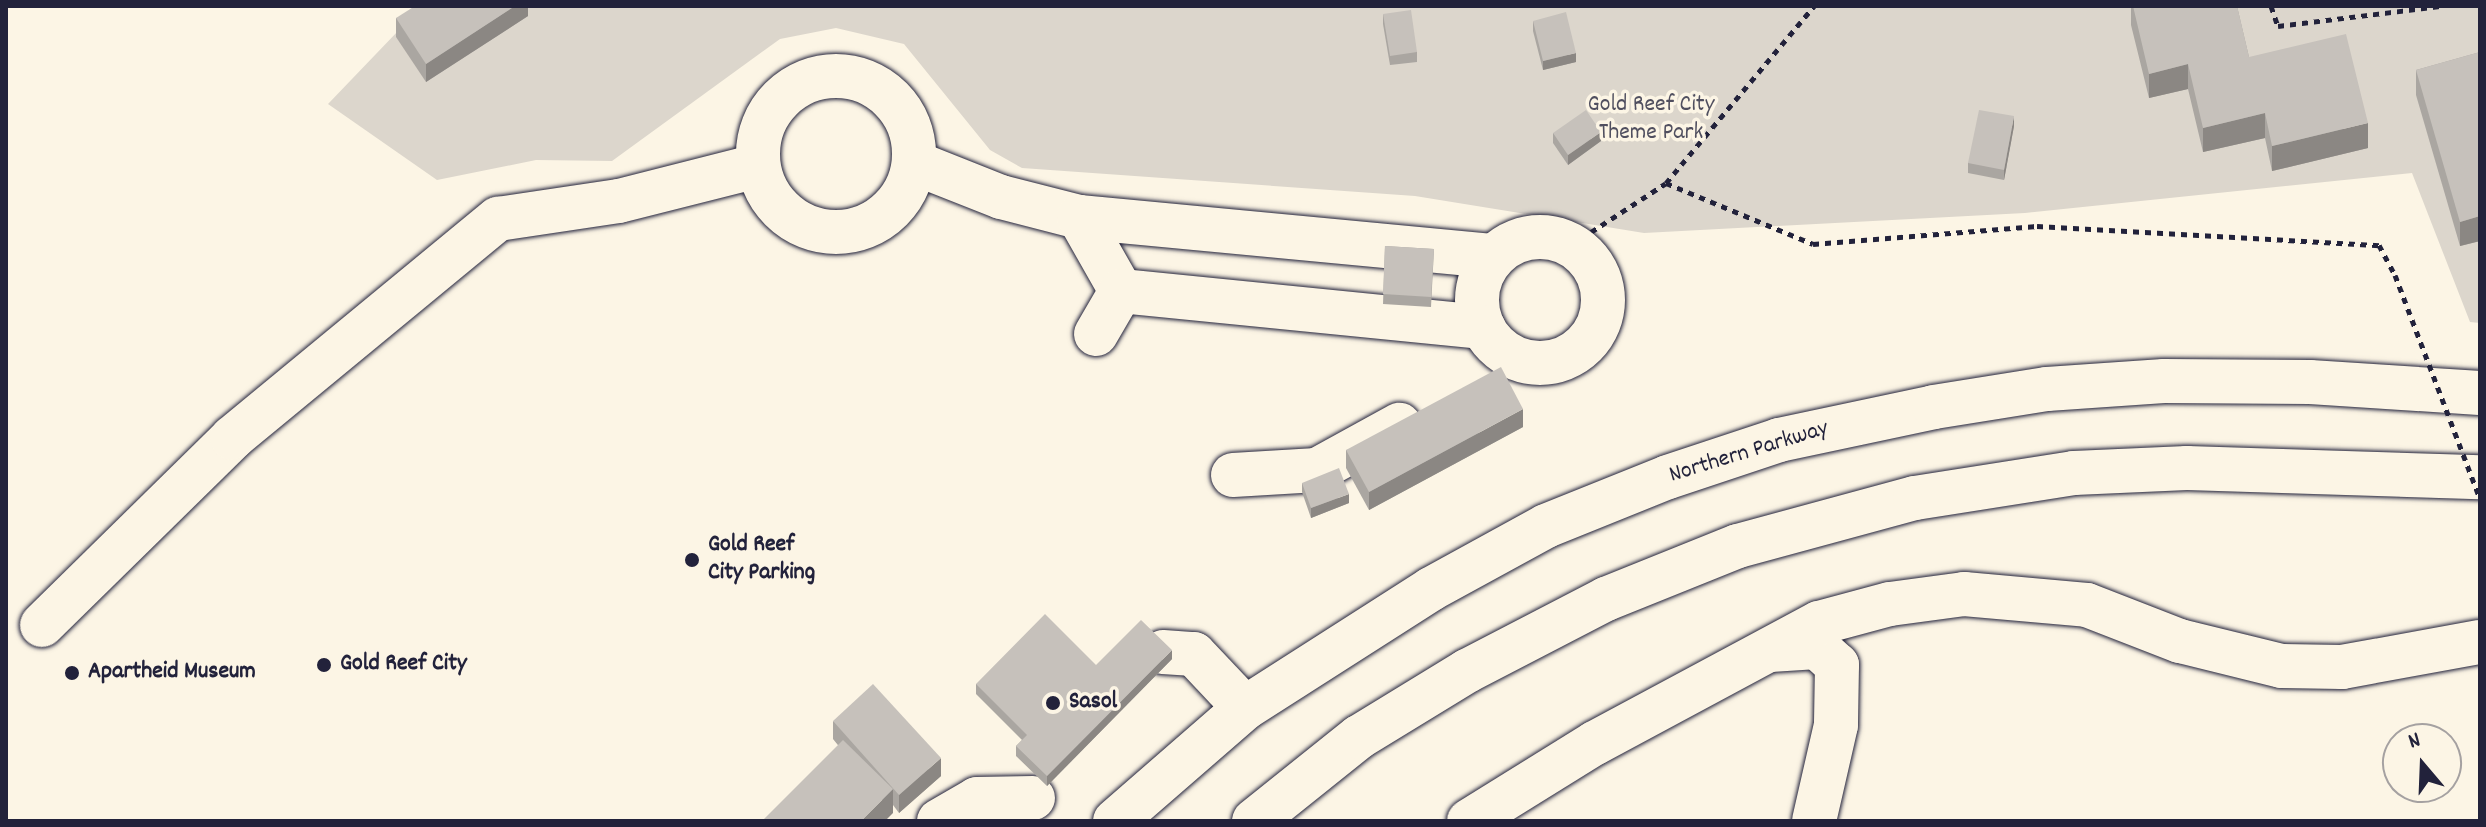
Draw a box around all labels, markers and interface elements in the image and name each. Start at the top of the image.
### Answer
park label: Gold Reef City Theme Park [1588,92,1714,148]
street label: Northern Parkway [1666,415,1832,491]
place label: Gold Reef City Parking [708,532,815,588]
marker: Gold Reef City Parking [683,551,701,569]
place label: Gold Reef City [340,651,467,679]
marker: Gold Reef City [315,656,333,674]
place label: Apartheid Museum [88,659,256,687]
marker: Apartheid Museum [63,664,81,682]
place label: Sasol [1069,689,1117,717]
marker: Sasol [1044,694,1062,712]
north arrow [2382,723,2462,803]
text: N [2404,725,2425,758]

